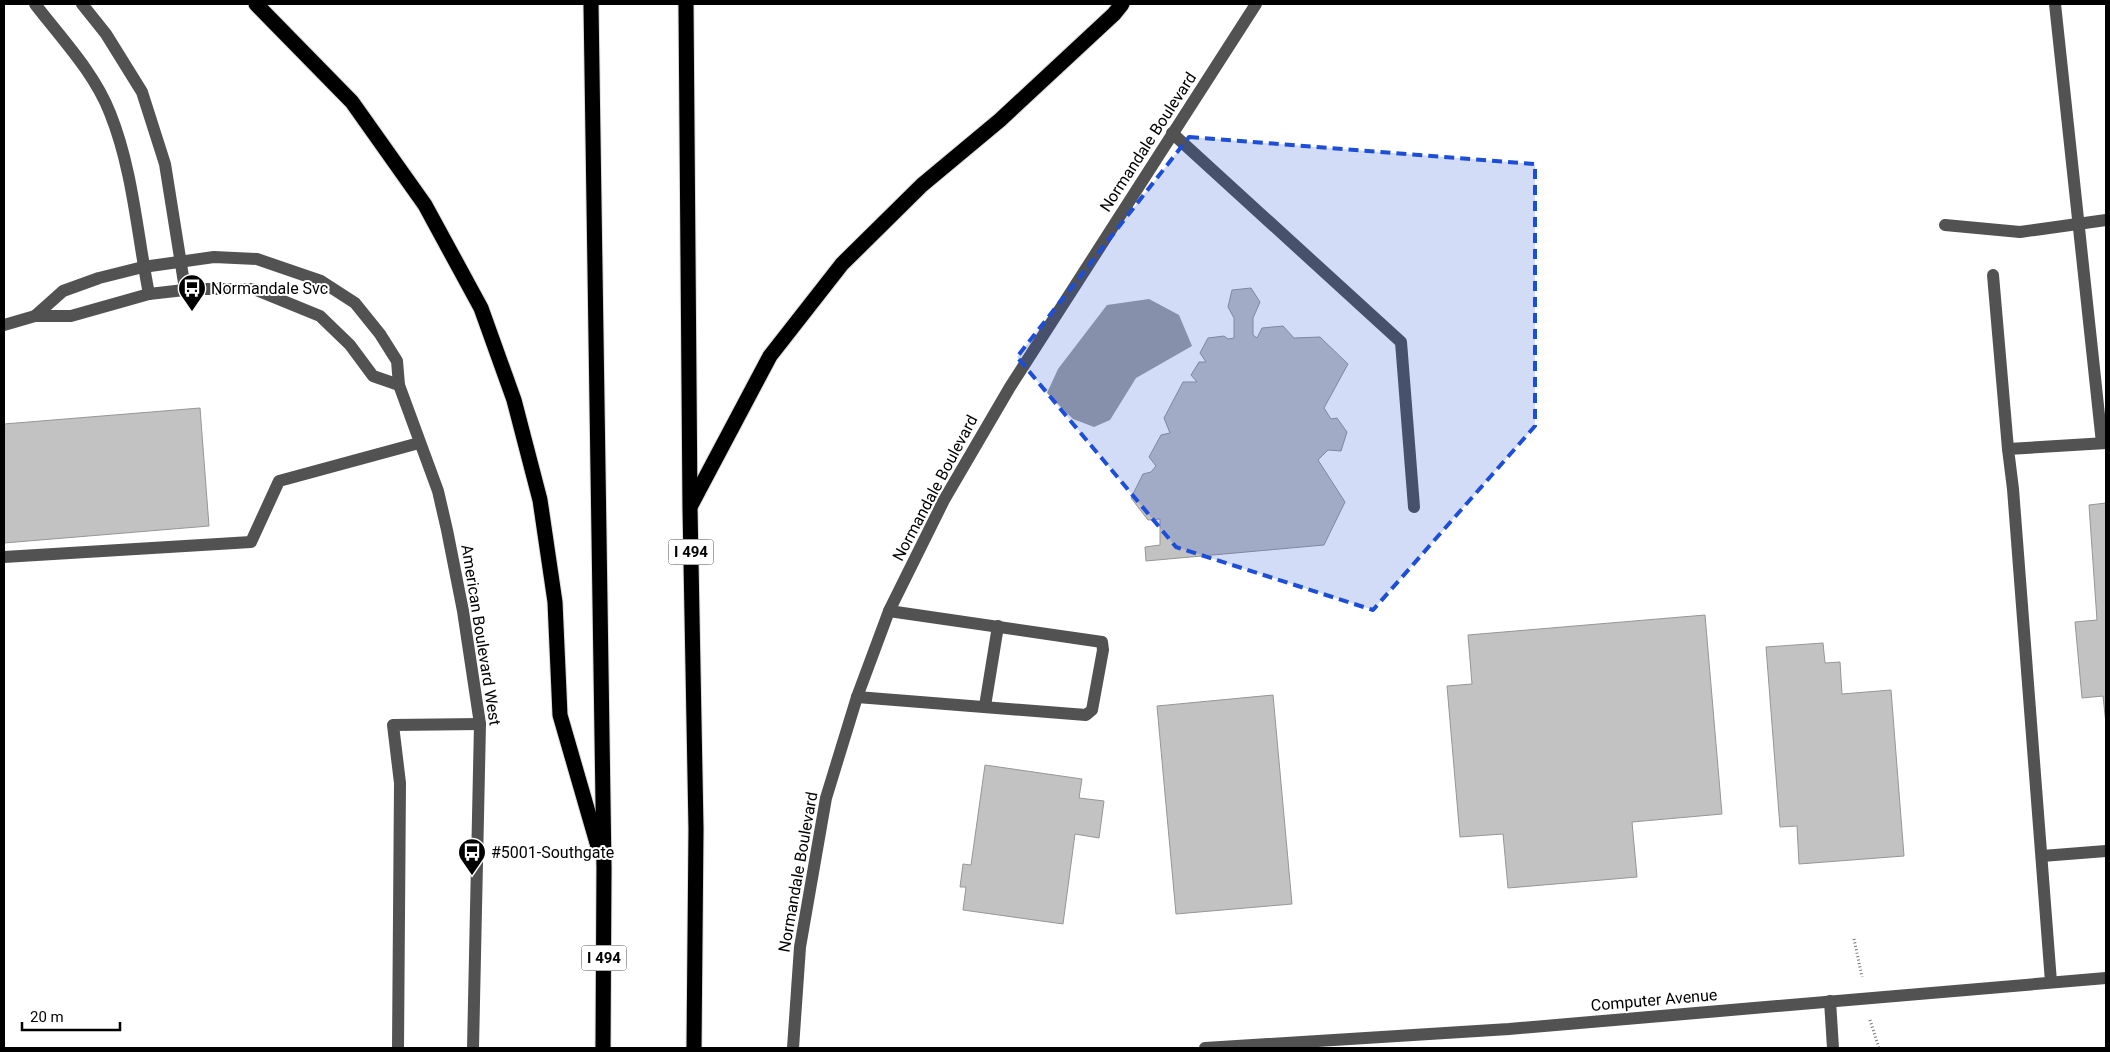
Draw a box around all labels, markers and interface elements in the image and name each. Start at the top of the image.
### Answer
street label: Normandale Boulevard [1096,69,1200,215]
bus stop icon: Normandale Svc [177,273,207,312]
place label: Normandale Svc [211,279,328,298]
street label: Normandale Boulevard [888,412,982,564]
road number: I 494 [668,540,714,564]
street label: American Boulevard West [457,543,505,727]
street label: Normandale Boulevard [775,790,821,954]
bus stop icon: #5001-Southgate [457,837,487,876]
place label: #5001-Southgate [491,843,614,862]
road number: I 494 [582,946,626,970]
street label: Computer Avenue [1590,985,1718,1015]
scale bar [22,1000,120,1032]
text: 20 m [30,1008,64,1026]

